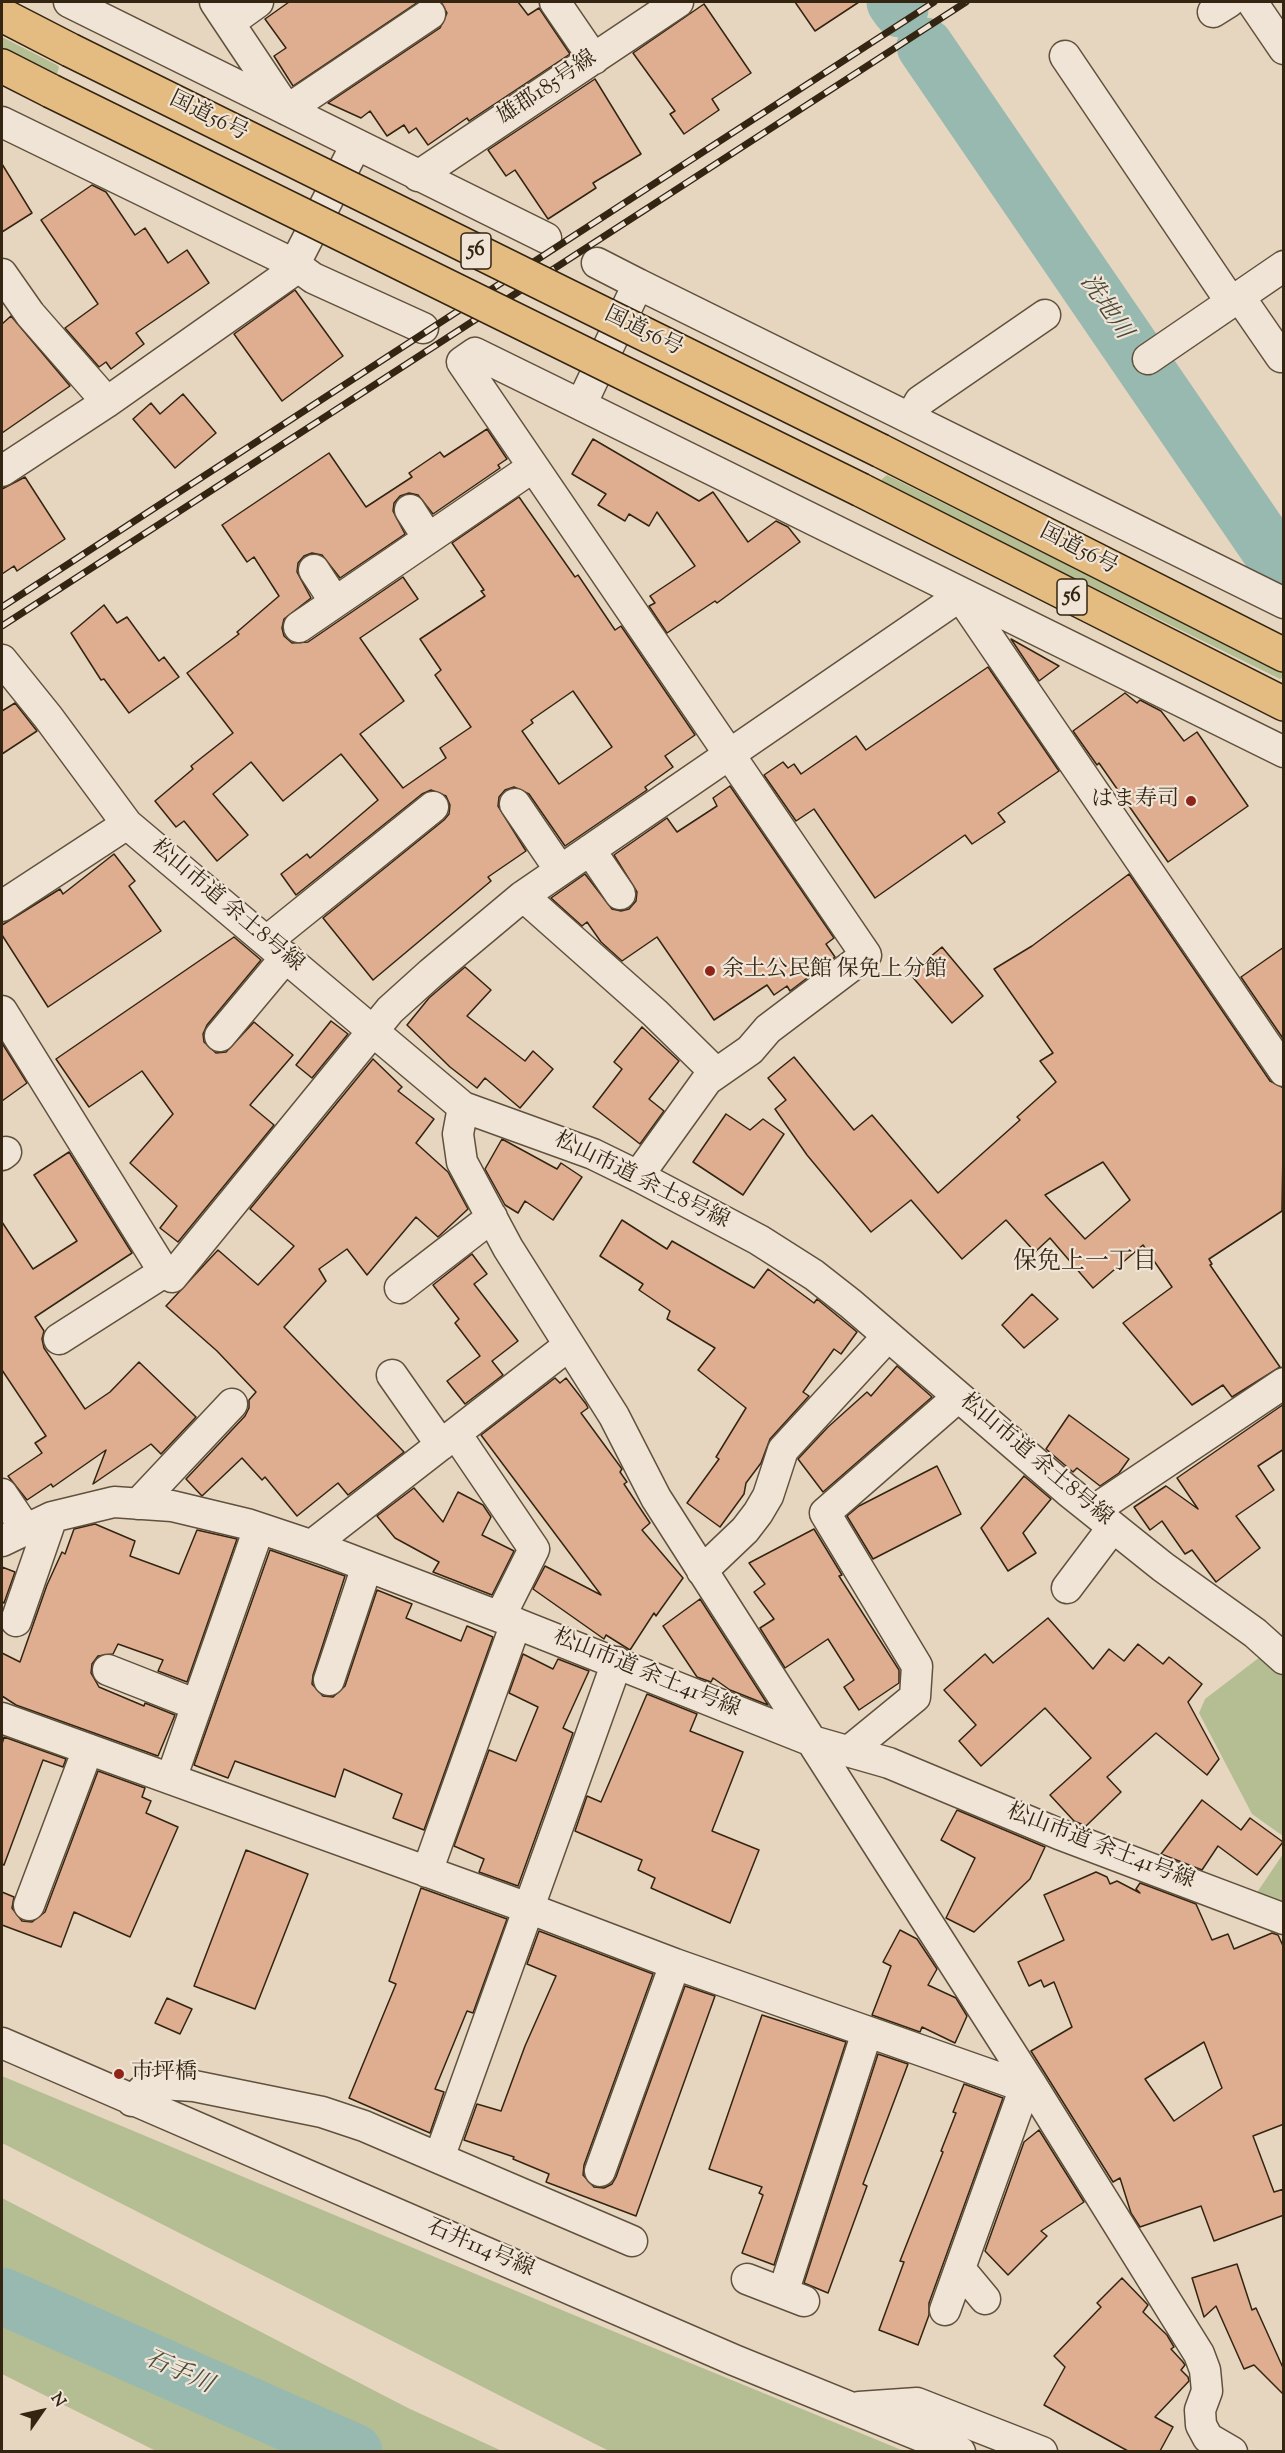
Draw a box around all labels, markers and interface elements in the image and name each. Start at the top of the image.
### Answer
street label: 雄郡185号線 [493,46,603,132]
street label: 国道56号 [164,88,252,148]
road number: 56 [461,233,491,269]
water label: 洗地川 [1072,270,1136,346]
street label: 国道56号 [599,303,687,363]
street label: 国道56号 [1034,520,1122,582]
road number: 56 [1057,579,1087,615]
place label: はま寿司 [1091,788,1179,814]
marker: はま寿司 [1184,794,1198,808]
street label: 松山市道 余土8号線 [144,835,308,979]
place label: 余土公民館 保免上分館 [722,958,947,984]
marker: 余土公民館 保免上分館 [703,964,717,978]
street label: 松山市道 余土8号線 [549,1128,733,1236]
district label: 保免上一丁目 [1013,1250,1157,1278]
street label: 松山市道 余土8号線 [953,1389,1117,1533]
street label: 松山市道 余土41号線 [549,1625,743,1725]
street label: 松山市道 余土41号線 [1002,1800,1198,1896]
place label: 市坪橋 [131,2061,197,2087]
marker: 市坪橋 [112,2067,126,2081]
street label: 石井114号線 [422,2216,538,2284]
water label: 石手川 [139,2346,217,2402]
north arrow [12,2381,72,2441]
text: N [44,2389,70,2412]

